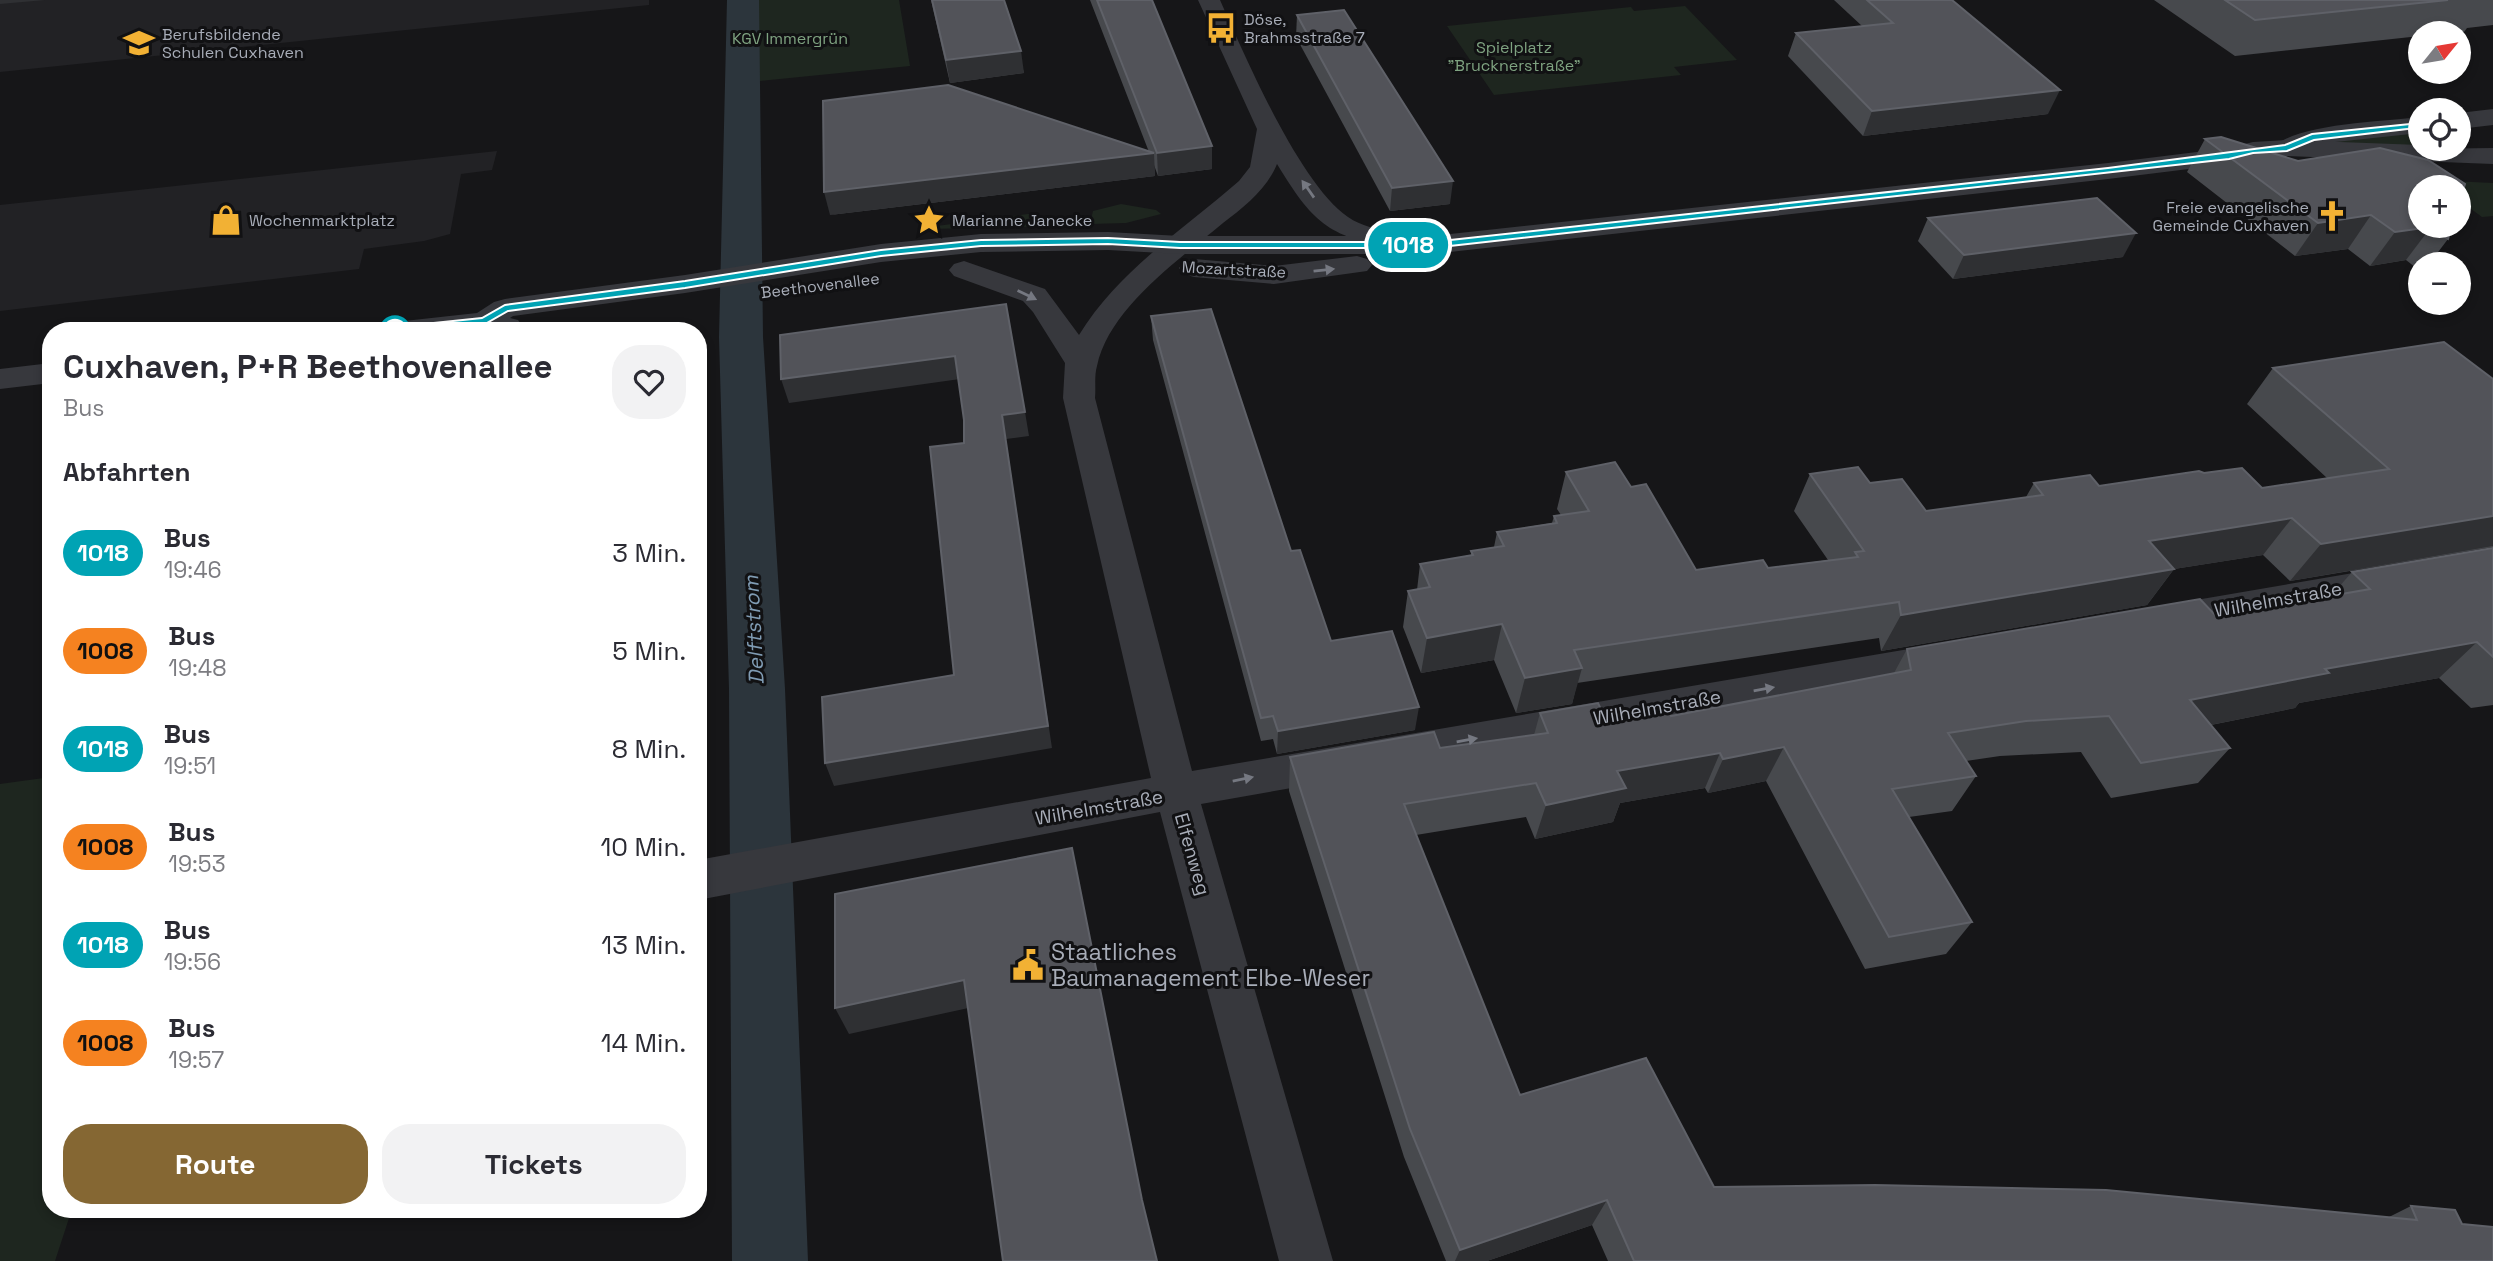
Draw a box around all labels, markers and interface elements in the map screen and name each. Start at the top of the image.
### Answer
place label: Döse, Brahmsstraße 7 [1244,9,1365,48]
bus stop icon: Döse, Brahmsstraße 7 [1204,11,1238,45]
north arrow [2408,21,2471,84]
map controls [2408,21,2471,315]
place label: Berufsbildende Schulen Cuxhaven [162,24,304,63]
school or university icon: Berufsbildende Schulen Cuxhaven [122,26,156,60]
park label: KGV Immergrün [732,28,848,49]
park label: Spielplatz "Brucknerstraße" [1448,37,1580,76]
button: locate [2408,98,2471,161]
button: + [2408,175,2471,238]
one-way arrow [1301,180,1315,198]
place label: Freie evangelische Gemeinde Cuxhaven [2152,197,2309,236]
church icon: Freie evangelische Gemeinde Cuxhaven [2315,199,2349,233]
shop icon: Wochenmarktplatz [209,203,243,237]
place icon: Marianne Janecke [912,203,946,237]
place label: Wochenmarktplatz [249,210,395,231]
place label: Marianne Janecke [952,210,1092,231]
line badge: 1018 [1359,222,1457,268]
text: 1018 [1382,229,1434,260]
button: − [2408,252,2471,315]
street label: Mozartstraße [1181,256,1287,283]
one-way arrow [1313,264,1335,275]
street label: Beethovenallee [759,268,881,303]
one-way arrow [1018,288,1038,300]
unlabelled marker [380,316,410,346]
button: heart [612,345,686,419]
text: Cuxhaven, P+R Beethovenallee [63,346,553,388]
text: Bus [63,393,104,423]
text: Abfahrten [63,455,191,489]
text: Bus [164,521,211,555]
text: 3 Min. [612,536,686,570]
text: 1018 [77,537,129,568]
text: 19:46 [164,555,222,585]
water label: Delftstrom [737,574,770,685]
street label: Wilhelmstraße [2212,576,2344,623]
text: Bus [168,619,215,653]
text: 5 Min. [612,634,686,668]
text: 1008 [77,635,133,666]
text: 19:48 [168,653,227,683]
one-way arrow [1753,683,1775,694]
street label: Wilhelmstraße [1591,684,1723,731]
text: Bus [164,717,211,751]
text: 8 Min. [612,732,686,766]
text: 1018 [77,733,129,764]
one-way arrow [1456,734,1478,745]
text: 19:51 [164,751,216,781]
one-way arrow [1232,774,1254,785]
street label: Wilhelmstraße [1033,784,1165,831]
street label: Elfenweg [1169,810,1216,898]
text: Bus [168,815,215,849]
text: 10 Min. [600,830,686,864]
text: 1008 [77,831,133,862]
text: 19:53 [168,849,226,879]
text: Bus [164,913,211,947]
text: 13 Min. [601,928,686,962]
text: 1018 [77,929,129,960]
place label: Staatliches Baumanagement Elbe-Weser [1051,937,1370,993]
text: 19:56 [164,947,221,977]
public building icon: Staatliches Baumanagement Elbe-Weser [1011,948,1045,982]
text: Bus [168,1011,215,1045]
text: 14 Min. [601,1026,686,1060]
text: 1008 [77,1027,133,1058]
text: 19:57 [168,1045,224,1075]
button: Route [63,1124,368,1204]
button: Tickets [382,1124,686,1204]

